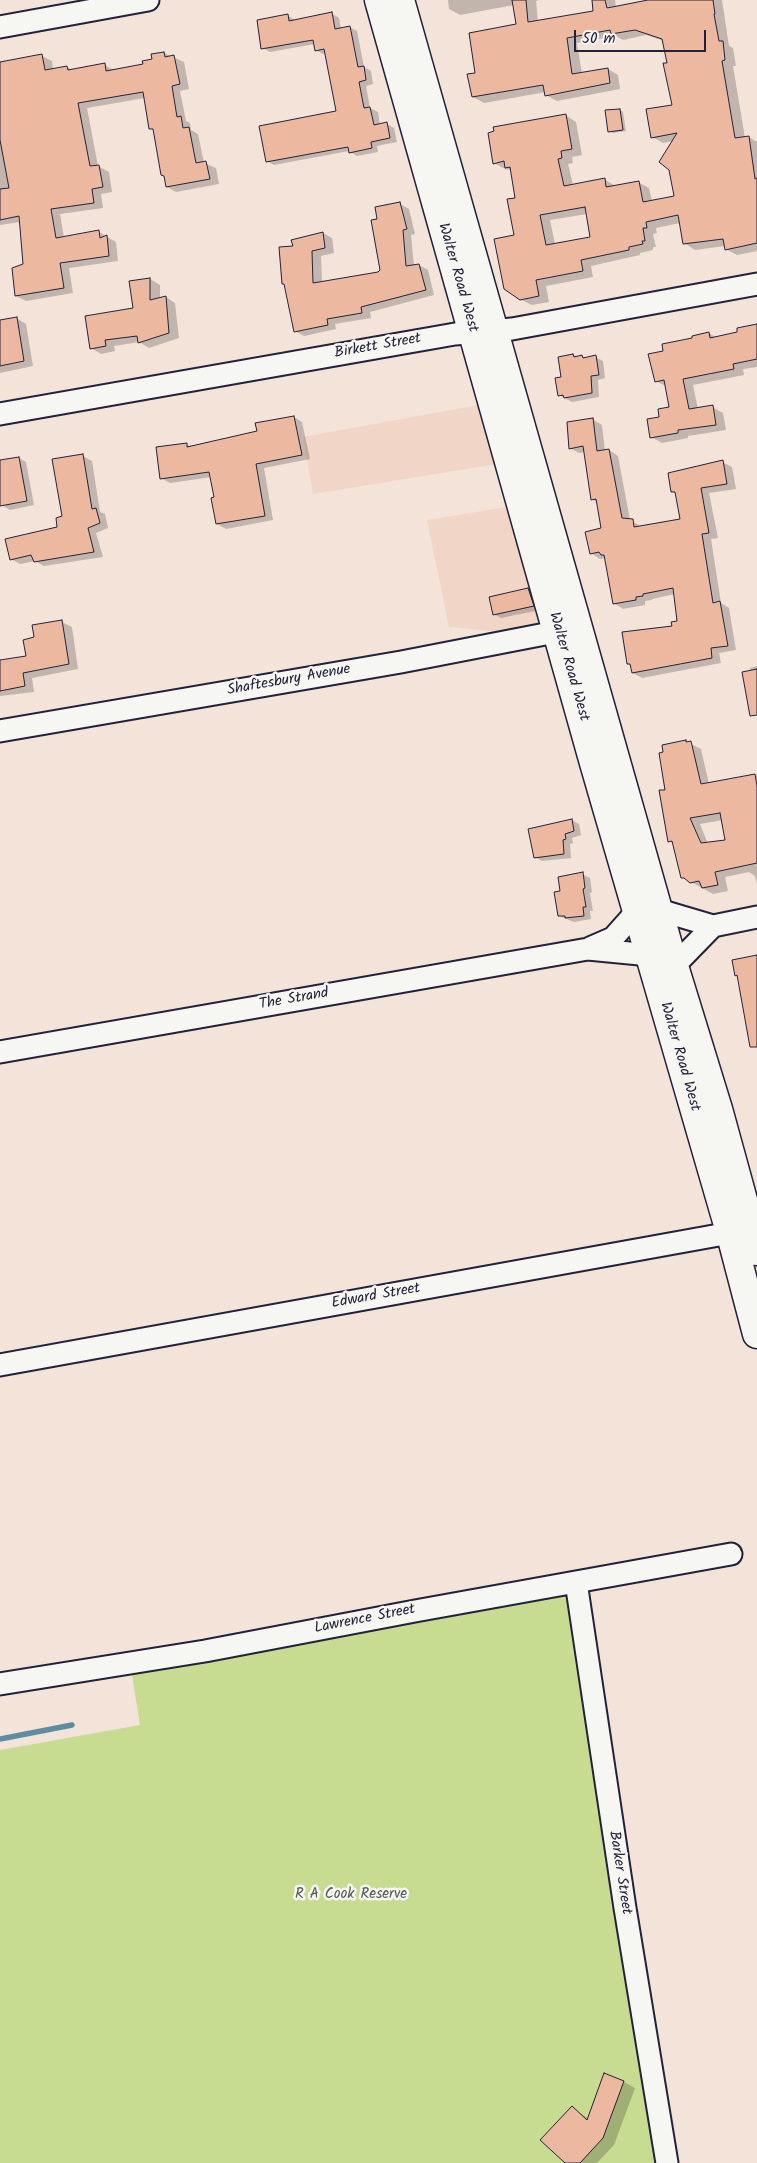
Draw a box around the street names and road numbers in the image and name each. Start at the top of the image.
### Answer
street label: Walter Road West [433,221,481,335]
street label: Birkett Street [333,331,423,363]
street label: Walter Road West [544,610,592,724]
street label: Shaftesbury Avenue [226,661,352,701]
street label: The Strand [258,985,330,1015]
street label: Walter Road West [655,1000,703,1114]
street label: Edward Street [330,1280,422,1314]
street label: Lawrence Street [313,1601,417,1639]
street label: Barker Street [604,1830,634,1916]

